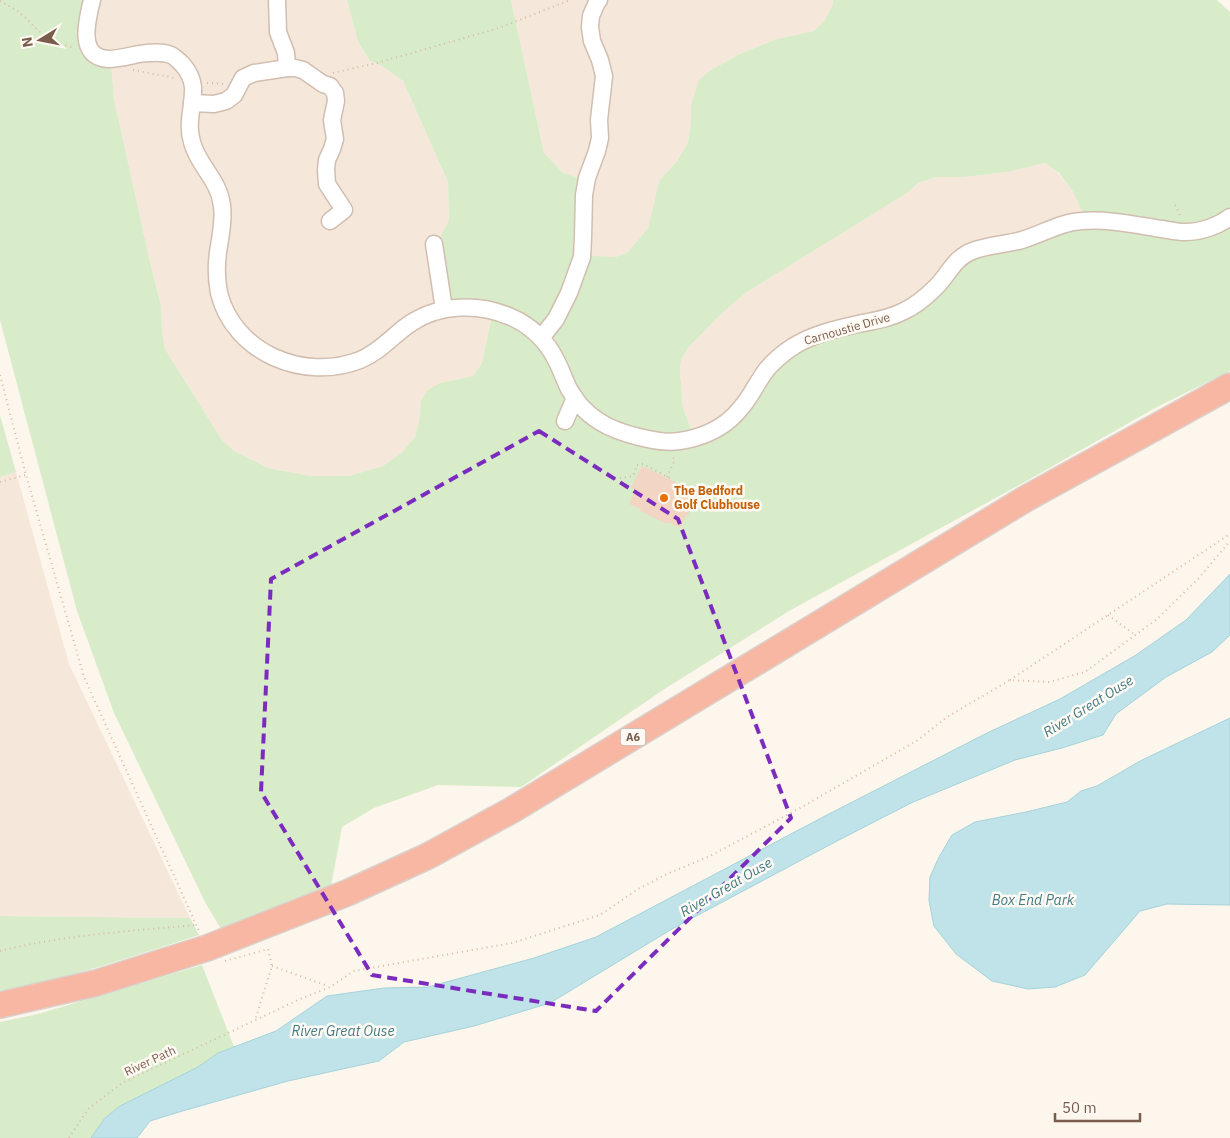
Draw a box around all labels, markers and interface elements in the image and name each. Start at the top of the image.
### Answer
north arrow [15,15,65,65]
text: N [17,36,37,49]
street label: Carnoustie Drive [802,309,892,348]
place label: The Bedford Golf Clubhouse [674,483,760,512]
marker: The Bedford Golf Clubhouse [658,492,670,504]
water label: River Great Ouse [1039,671,1137,741]
road number: A6 [620,729,646,746]
water label: River Great Ouse [677,853,775,921]
water label: Box End Park [992,891,1075,909]
water label: River Great Ouse [291,1022,395,1040]
street label: River Path [122,1042,178,1079]
scale bar [1055,1090,1140,1122]
text: 50 m [1062,1098,1097,1117]

